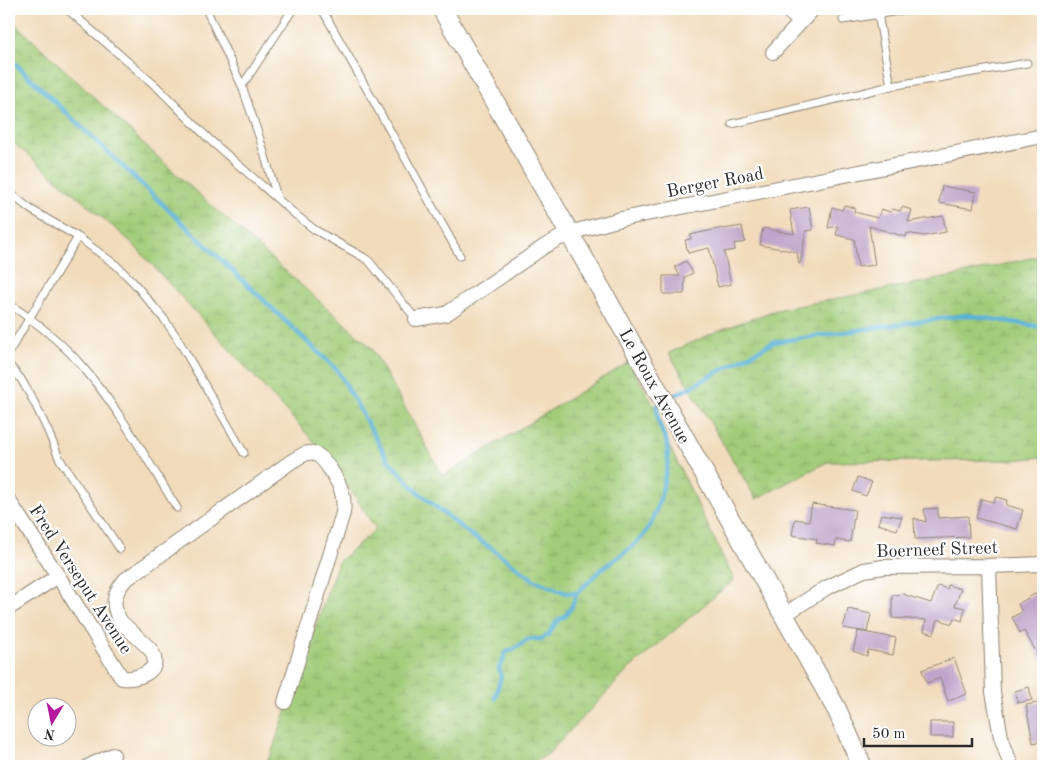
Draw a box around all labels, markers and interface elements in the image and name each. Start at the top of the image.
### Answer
street label: Berger Road [665,165,765,201]
street label: Le Roux Avenue [615,326,693,447]
street label: Fred Verseput Avenue [25,502,135,657]
street label: Boerneef Street [876,539,998,561]
north arrow [28,698,78,748]
scale bar [864,715,972,747]
text: N [43,726,56,742]
text: 50 m [872,727,906,742]

